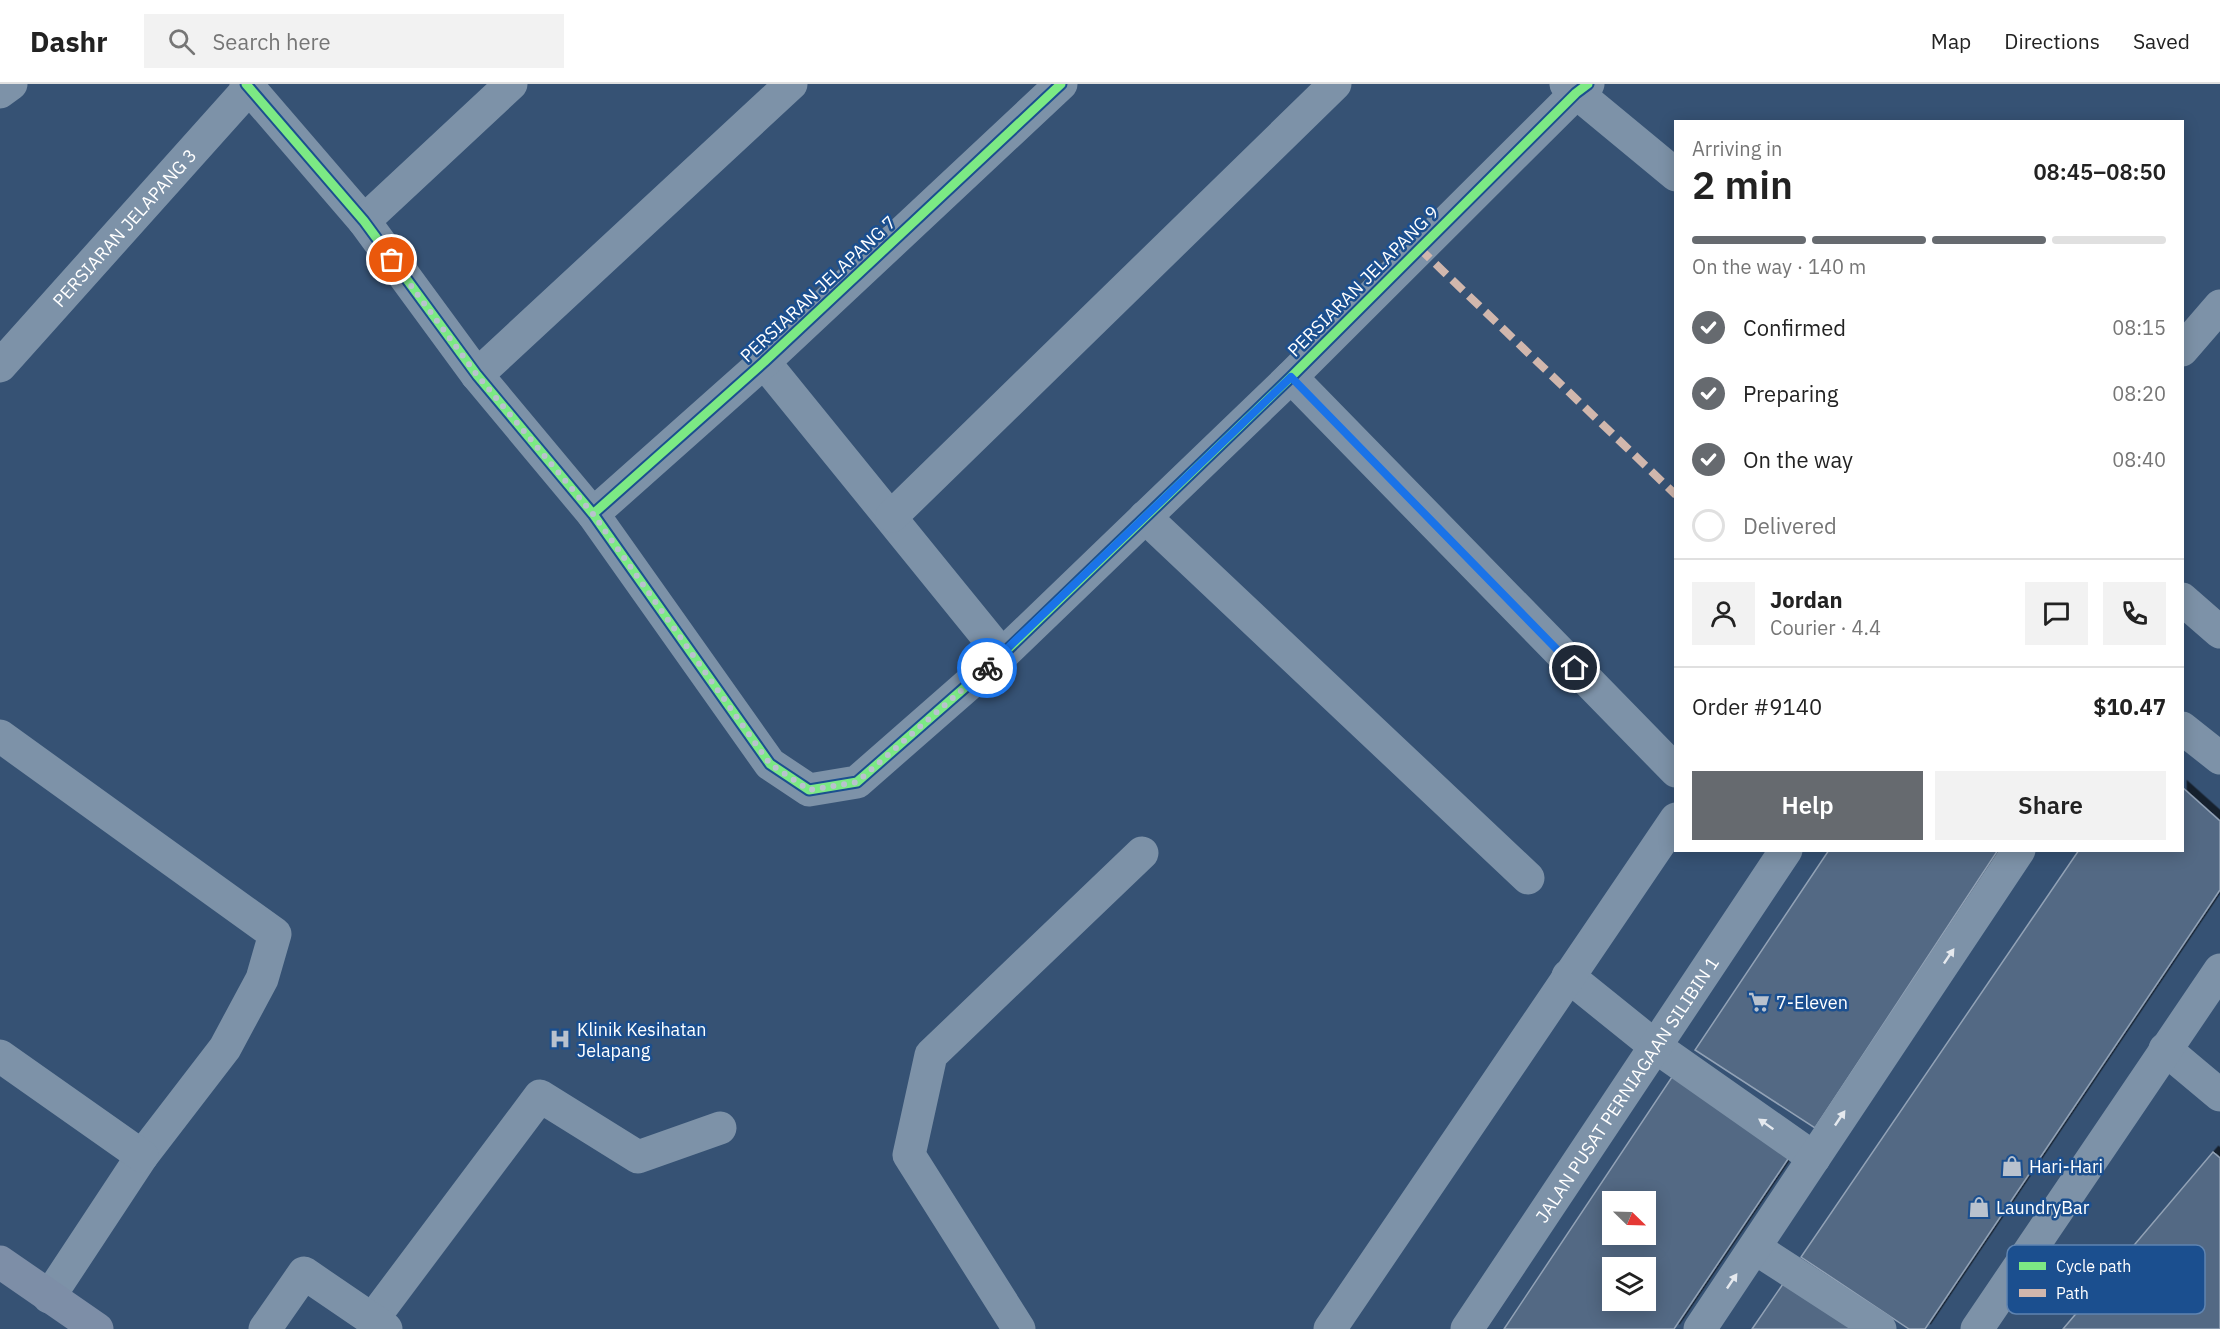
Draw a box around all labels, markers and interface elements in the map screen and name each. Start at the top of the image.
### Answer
search box [144,14,564,68]
text: Dashr [30,23,108,60]
icon: search [165,25,198,58]
text: Search here [213,27,331,56]
text: Map [1931,27,1971,55]
text: Directions [2004,27,2100,55]
text: Saved [2133,27,2190,55]
text: Arriving in [1692,135,1782,162]
street label: PERSIARAN JELAPANG 3 [47,143,201,311]
text: 08:45–08:50 [2033,157,2166,186]
text: 2 min [1692,159,1793,210]
street label: PERSIARAN JELAPANG 9 [1283,201,1443,361]
street label: PERSIARAN JELAPANG 7 [735,211,901,367]
pin [366,234,417,285]
icon: bag [375,243,408,276]
text: On the way · 140 m [1692,253,1866,280]
icon: check [1692,311,1725,344]
text: Confirmed [1743,313,1846,342]
text: 08:15 [2112,314,2166,341]
icon: check [1692,377,1725,410]
text: Preparing [1743,379,1838,408]
text: 08:20 [2112,380,2166,407]
icon: check [1692,443,1725,476]
text: On the way [1743,445,1853,474]
text: 08:40 [2112,446,2166,473]
text: Delivered [1743,511,1837,540]
button: person [1692,582,1755,645]
button: chat [2025,582,2088,645]
button: phone [2103,582,2166,645]
text: Jordan [1770,585,1843,614]
text: Courier · 4.4 [1770,614,1881,641]
courier [957,638,1017,698]
pin [1549,642,1600,693]
icon: home [1558,651,1591,684]
icon: bike [971,652,1004,685]
text: Order #9140 [1692,692,1822,721]
text: $10.47 [2093,692,2166,721]
button: Help [1692,771,1923,840]
button: Share [1935,771,2166,840]
one-way arrow [1943,948,1954,964]
street label: JALAN PUSAT PERNIAGAAN SILIBIN 1 [1530,952,1723,1227]
supermarket icon: 7-Eleven [1747,990,1771,1014]
place label: 7-Eleven [1776,991,1848,1014]
place label: Klinik Kesihatan Jelapang [577,1018,706,1062]
hospital icon: Klinik Kesihatan Jelapang [548,1027,572,1051]
one-way arrow [1835,1110,1846,1126]
one-way arrow [1759,1118,1775,1130]
shop icon: Hari-Hari [2000,1154,2024,1178]
place label: Hari-Hari [2029,1155,2103,1178]
north arrow [1602,1191,1656,1245]
map controls [1602,1191,1656,1311]
shop icon: LaundryBar [1967,1195,1991,1219]
place label: LaundryBar [1996,1196,2090,1219]
legend [2007,1245,2205,1314]
text: Cycle path [2056,1256,2131,1276]
button: layers [1602,1257,1656,1311]
one-way arrow [1726,1273,1738,1289]
text: Path [2056,1283,2089,1303]

